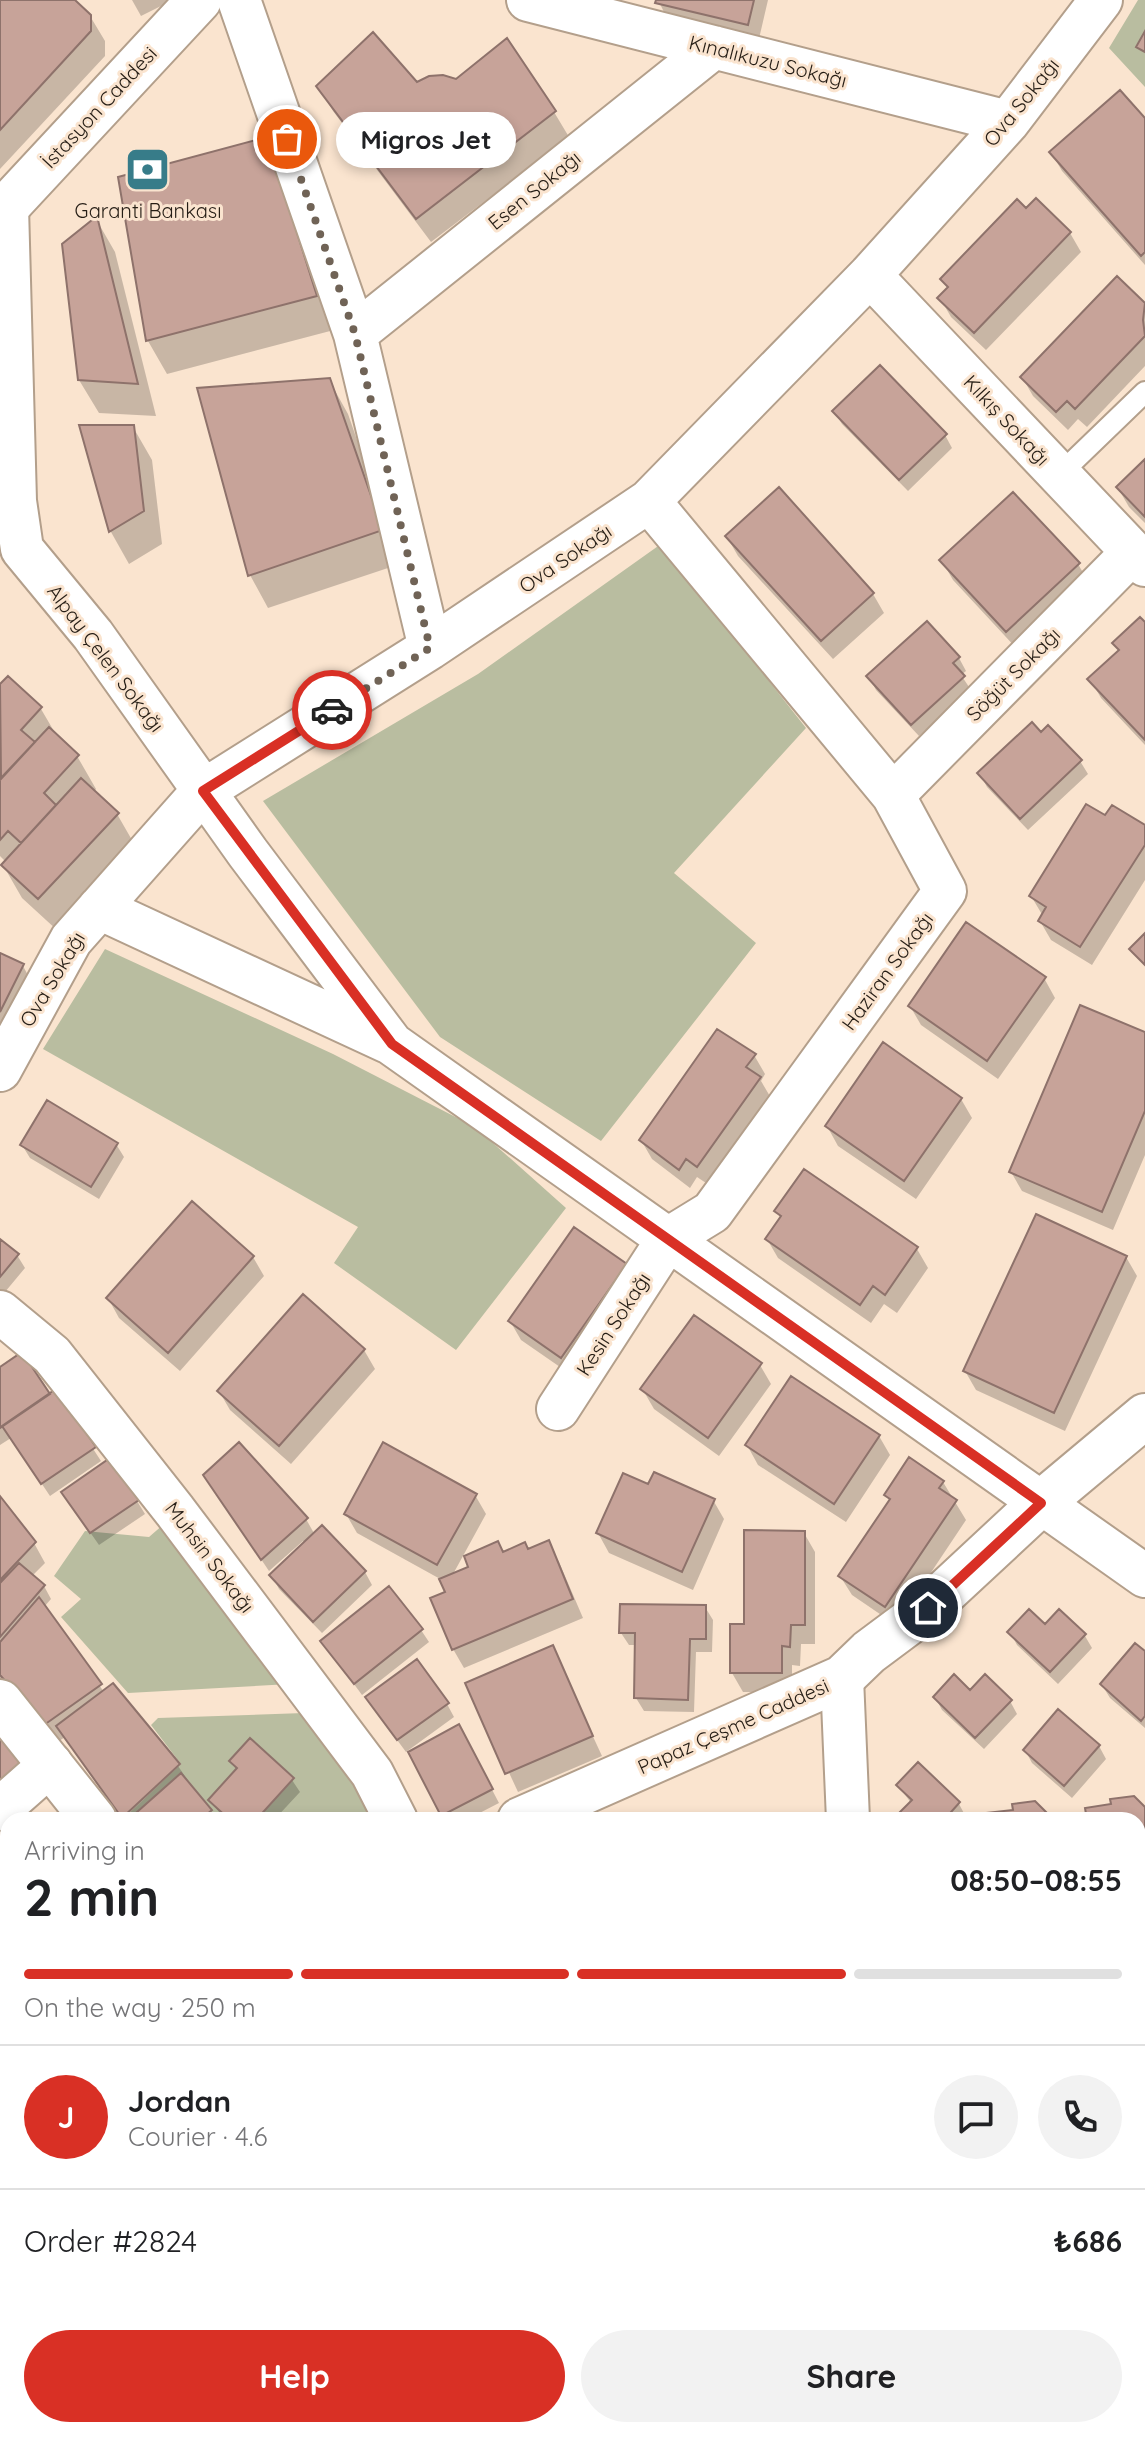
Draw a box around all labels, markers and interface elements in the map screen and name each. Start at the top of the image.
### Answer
street label: Kınalıkuzu Sokağı [687,29,849,93]
street label: İstasyon Caddesi [36,41,162,173]
street label: Ova Sokağı [978,53,1064,151]
pin [253,105,321,173]
callout: Migros Jet [335,111,515,167]
icon: bag [265,117,309,161]
text: Migros Jet [360,123,492,156]
street label: Esen Sokağı [483,145,585,235]
bank icon: Garanti Bankası [124,146,172,194]
place label: Garanti Bankası [74,198,222,223]
street label: Kılkış Sokağı [959,369,1055,471]
street label: Ova Sokağı [514,518,616,598]
street label: Alpay Çelen Sokağı [42,579,170,737]
street label: Söğüt Sokağı [961,622,1065,726]
courier [292,670,372,750]
icon: car [310,688,354,732]
street label: Haziran Sokağı [836,907,938,1035]
street label: Ova Sokağı [14,927,90,1031]
street label: Kesin Sokağı [570,1268,656,1380]
street label: Muhsin Sokağı [160,1496,260,1618]
pin [894,1574,962,1642]
icon: home [906,1586,950,1630]
street label: Papaz Çeşme Caddesi [634,1673,832,1779]
text: Arriving in [24,1834,145,1867]
text: 08:50–08:55 [950,1861,1122,1899]
text: 2 min [24,1864,159,1929]
text: On the way · 250 m [24,1991,256,2024]
button: chat [934,2075,1018,2159]
button: phone [1038,2075,1122,2159]
text: Jordan [128,2082,231,2120]
text: J [58,2098,74,2136]
text: Courier · 4.6 [128,2120,267,2153]
text: Order #2824 [24,2222,197,2260]
text: ₺686 [1053,2222,1122,2260]
button: Help [24,2330,565,2422]
button: Share [581,2330,1122,2422]

